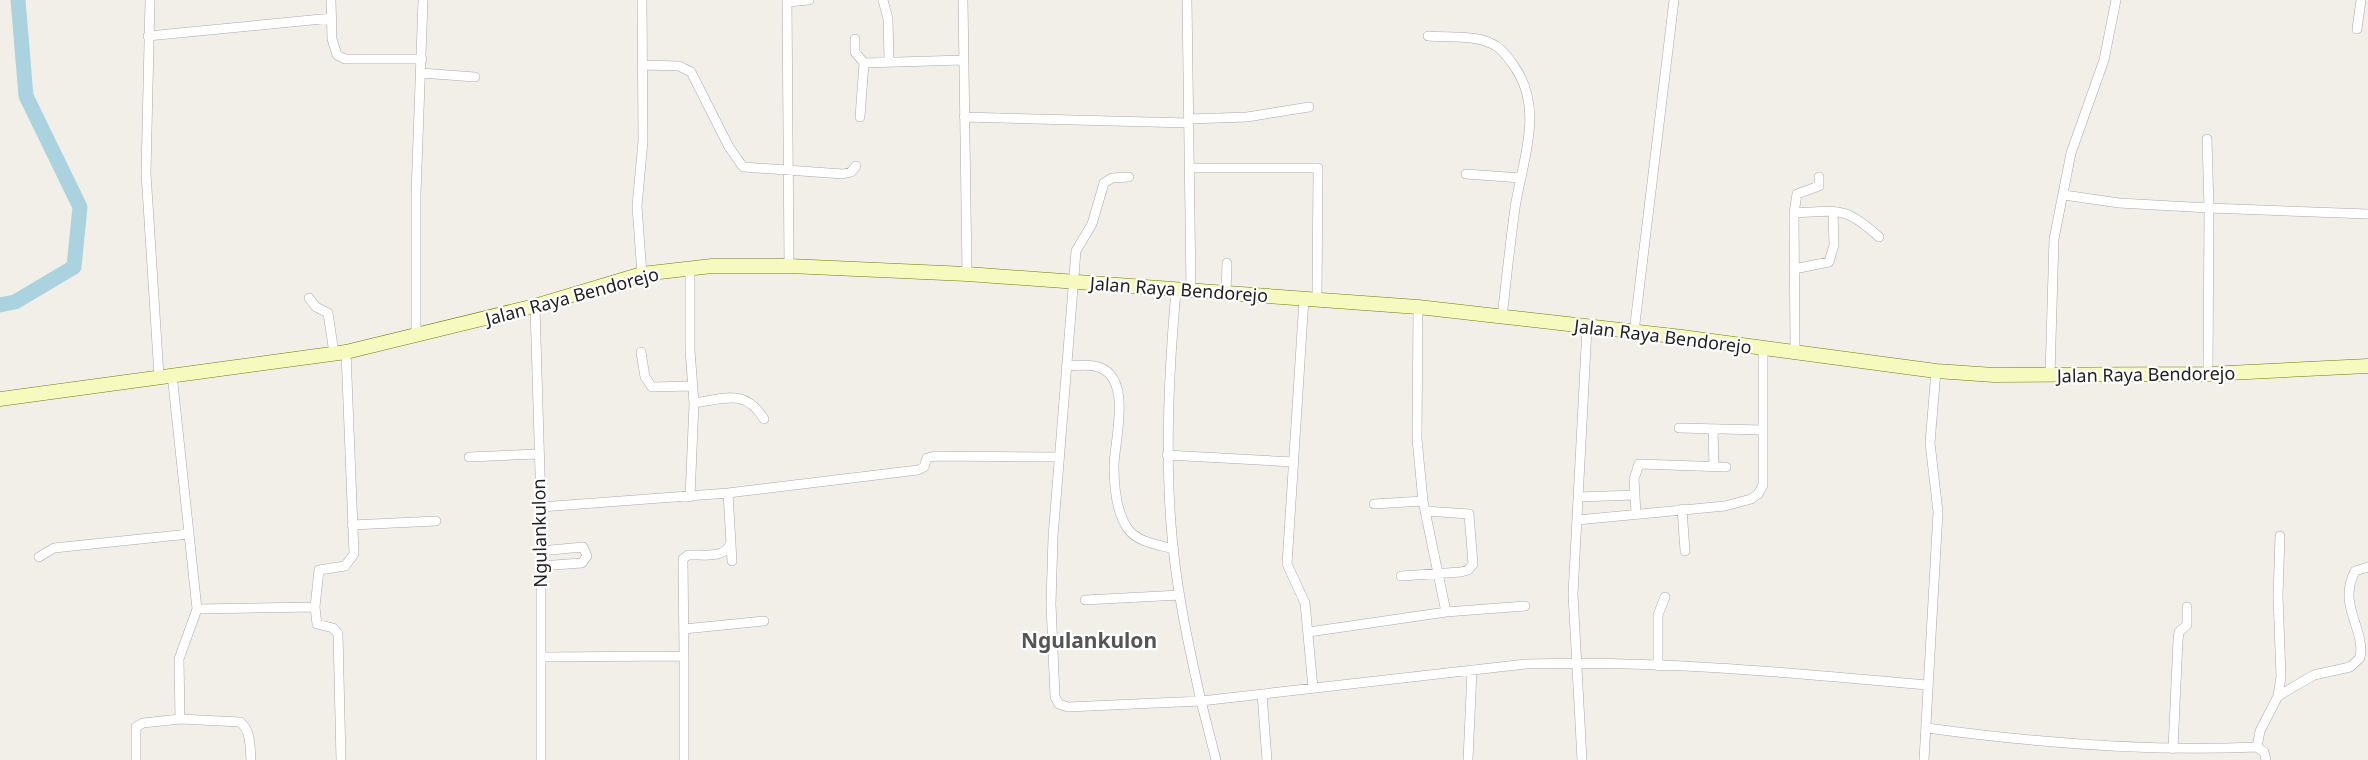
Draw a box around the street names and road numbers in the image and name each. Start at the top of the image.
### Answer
street label: Jalan Raya Bendorejo [481,261,661,331]
street label: Jalan Raya Bendorejo [1087,271,1269,307]
street label: Jalan Raya Bendorejo [1571,313,1753,359]
street label: Jalan Raya Bendorejo [2055,360,2235,388]
street label: Ngulankulon [526,478,552,588]

